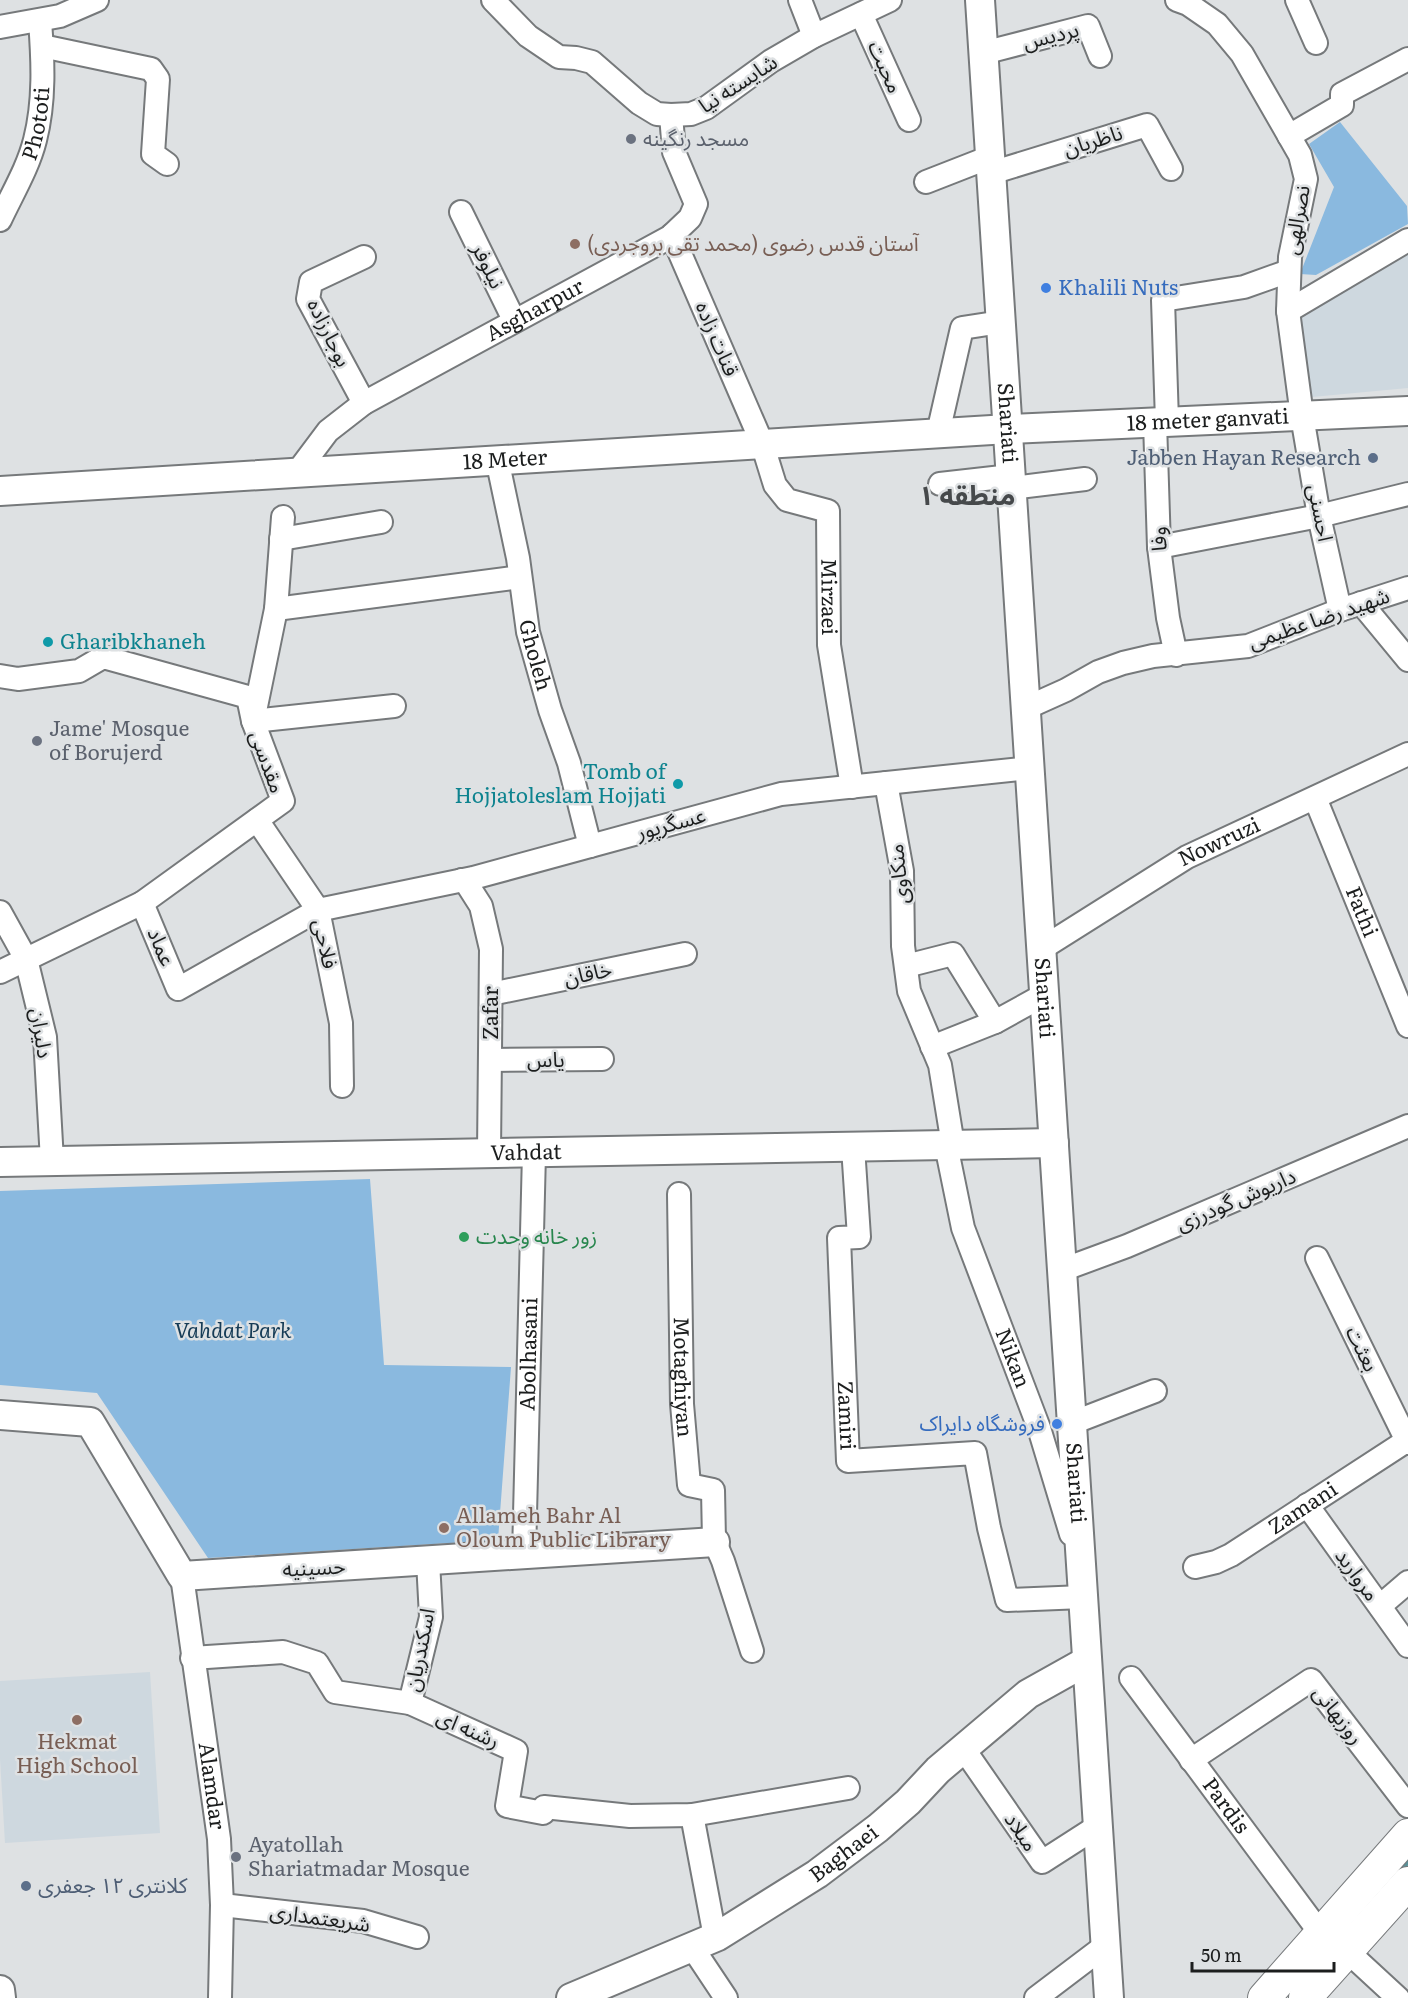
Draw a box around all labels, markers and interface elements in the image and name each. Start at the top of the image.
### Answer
street label: پردیس [1019,12,1082,56]
street label: محبت [862,35,913,97]
street label: شایسته نیا [691,45,782,119]
street label: Phototi [12,86,55,164]
street label: ناظریان [1059,115,1126,162]
place label: مسجد رنگینه [643,121,749,152]
marker: مسجد رنگینه [624,132,638,146]
street label: نصرالهی [1273,182,1316,257]
place label: آستان قدس رضوی (محمد تقی بروجردی) [587,226,920,257]
street label: نیلوفر [465,236,515,293]
marker: آستان قدس رضوی (محمد تقی بروجردی) [568,237,582,251]
street label: Asgharpur [479,269,588,347]
place label: Khalili Nuts [1058,270,1178,301]
marker: Khalili Nuts [1039,281,1053,295]
street label: بوجارزاده [301,293,361,371]
street label: قنات زاده [690,296,749,380]
street label: Shariati [992,382,1028,464]
street label: 18 meter ganvati [1126,398,1290,437]
street label: 18 Meter [462,439,548,476]
place label: Jabben Hayan Research [1126,440,1361,471]
marker: Jabben Hayan Research [1366,451,1380,465]
district label: منطقه ۱ [919,473,1015,513]
street label: احسنی [1302,481,1343,544]
street label: وفا [1140,526,1173,552]
street label: Mirzaei [815,558,847,635]
street label: شهید رضا عظیمی [1243,578,1393,655]
street label: Gholeh [513,617,562,694]
place label: Gharibkhaneh [60,624,206,655]
marker: Gharibkhaneh [41,635,55,649]
place label: Jame' Mosque of Borujerd [49,711,189,766]
street label: مقدسی [244,726,295,797]
marker: Jame' Mosque of Borujerd [30,734,44,748]
place label: Tomb of Hojjatoleslam Hojjati [454,754,668,809]
marker: Tomb of Hojjatoleslam Hojjati [671,777,685,791]
street label: عسگرپور [631,797,709,846]
street label: Nowruzi [1172,807,1264,872]
street label: منکاوی [878,843,915,906]
street label: Fathi [1340,881,1388,941]
street label: فلاحی [307,916,348,971]
street label: عماد [141,922,185,970]
street label: خاقان [561,951,614,992]
street label: Shariati [1029,956,1065,1039]
street label: Zafar [473,986,504,1040]
street label: دلیران [24,1005,63,1060]
street label: یاس [527,1042,565,1073]
street label: Vahdat [490,1134,562,1166]
street label: داریوش گودرزی [1170,1158,1300,1237]
place label: زور خانه وحدت [476,1219,597,1250]
marker: زور خانه وحدت [457,1230,471,1244]
street label: Abolhasani [510,1297,543,1411]
park label: Vahdat Park [174,1313,292,1344]
street label: Motaghiyan [668,1316,703,1438]
street label: بعثت [1340,1320,1389,1376]
street label: Nikan [989,1323,1040,1392]
street label: Zamiri [832,1380,866,1451]
place label: فروشگاه دایراک [919,1406,1045,1437]
marker: فروشگاه دایراک [1050,1417,1064,1431]
street label: Shariati [1060,1441,1096,1524]
street label: Zamani [1261,1472,1342,1540]
place label: Allameh Bahr Al Oloum Public Library [456,1498,672,1553]
marker: Allameh Bahr Al Oloum Public Library [437,1521,451,1535]
street label: مروارید [1329,1541,1389,1606]
street label: حسینیه [281,1548,346,1583]
street label: اسکندریان [394,1605,441,1694]
street label: روزبهانی [1307,1677,1373,1750]
street label: رشنه ای [433,1699,506,1754]
marker: Hekmat High School [70,1713,84,1727]
place label: Hekmat High School [16,1724,138,1779]
street label: Alamdar [193,1740,235,1831]
street label: Pardis [1197,1770,1259,1839]
street label: میلاد [999,1805,1048,1856]
street label: Baghaei [801,1815,884,1888]
place label: Ayatollah Shariatmadar Mosque [248,1827,470,1882]
marker: Ayatollah Shariatmadar Mosque [229,1850,243,1864]
place label: کلانتری ۱۲ جعفری [38,1868,188,1899]
marker: کلانتری ۱۲ جعفری [19,1879,33,1893]
street label: شریعتمداری [268,1893,373,1938]
scale bar [1192,1935,1334,1973]
text: 50 m [1201,1941,1242,1968]

